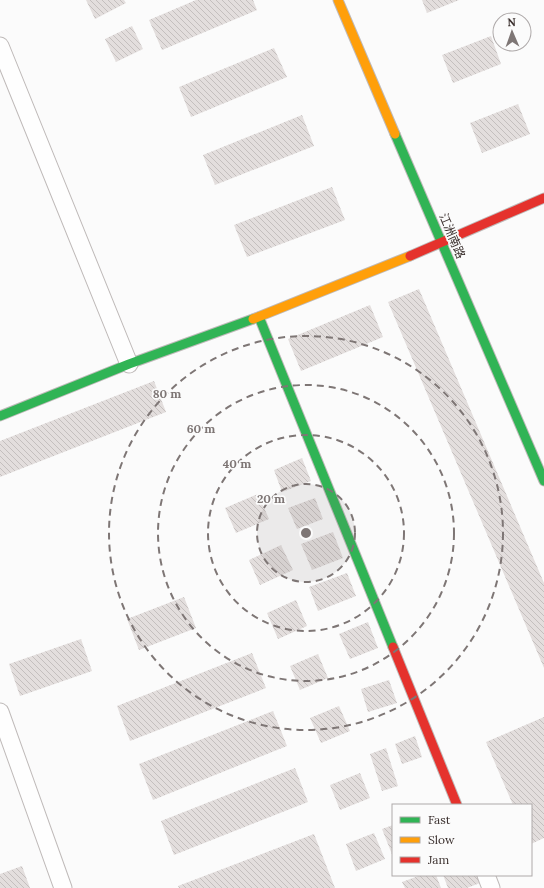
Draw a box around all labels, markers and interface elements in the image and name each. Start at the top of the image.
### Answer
north arrow [492,12,532,52]
text: N [507,15,517,29]
street label: 江洲南路 [436,211,469,261]
text: 80 m [153,386,181,401]
text: 60 m [187,421,215,436]
text: 40 m [223,456,251,471]
text: 20 m [257,491,285,506]
centre of rings [299,526,313,540]
legend [392,804,532,876]
text: Fast [428,812,451,827]
text: Slow [428,832,455,847]
text: Jam [427,852,449,867]

